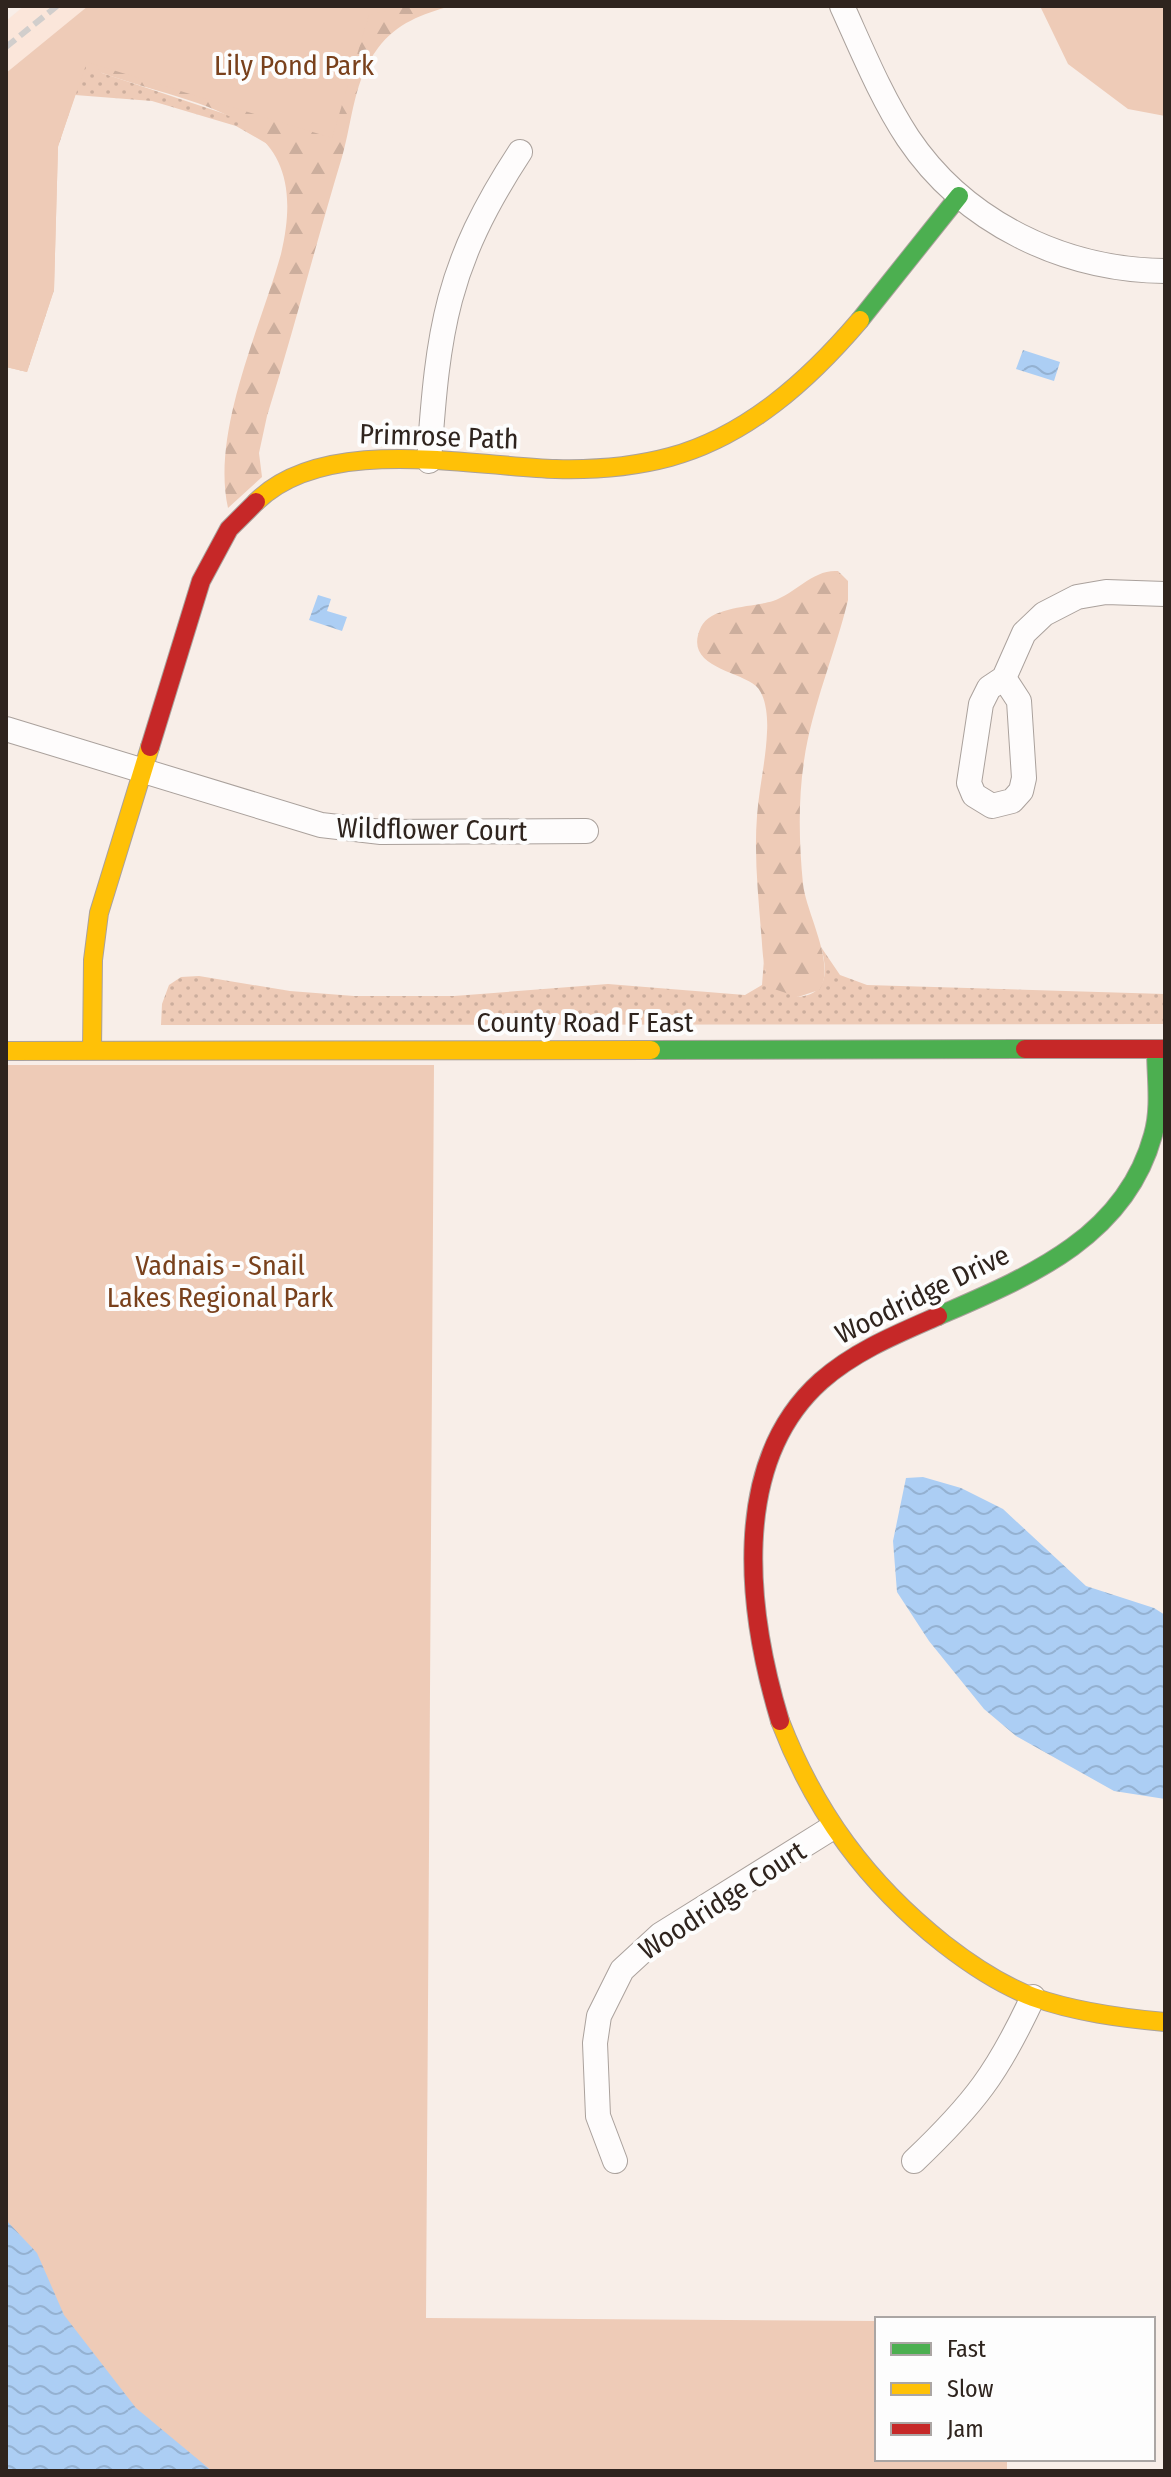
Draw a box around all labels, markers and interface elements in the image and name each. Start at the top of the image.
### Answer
park label: Lily Pond Park [214,49,375,82]
street label: Primrose Path [359,417,519,456]
street label: Wildflower Court [336,811,528,848]
street label: County Road F East [477,1006,694,1039]
street label: Woodridge Drive [830,1238,1015,1351]
park label: Vadnais - Snail Lakes Regional Park [107,1249,334,1314]
street label: Woodridge Court [633,1834,813,1967]
legend [875,2317,1155,2461]
text: Fast [947,2335,986,2363]
text: Slow [947,2375,994,2403]
text: Jam [947,2415,984,2443]

